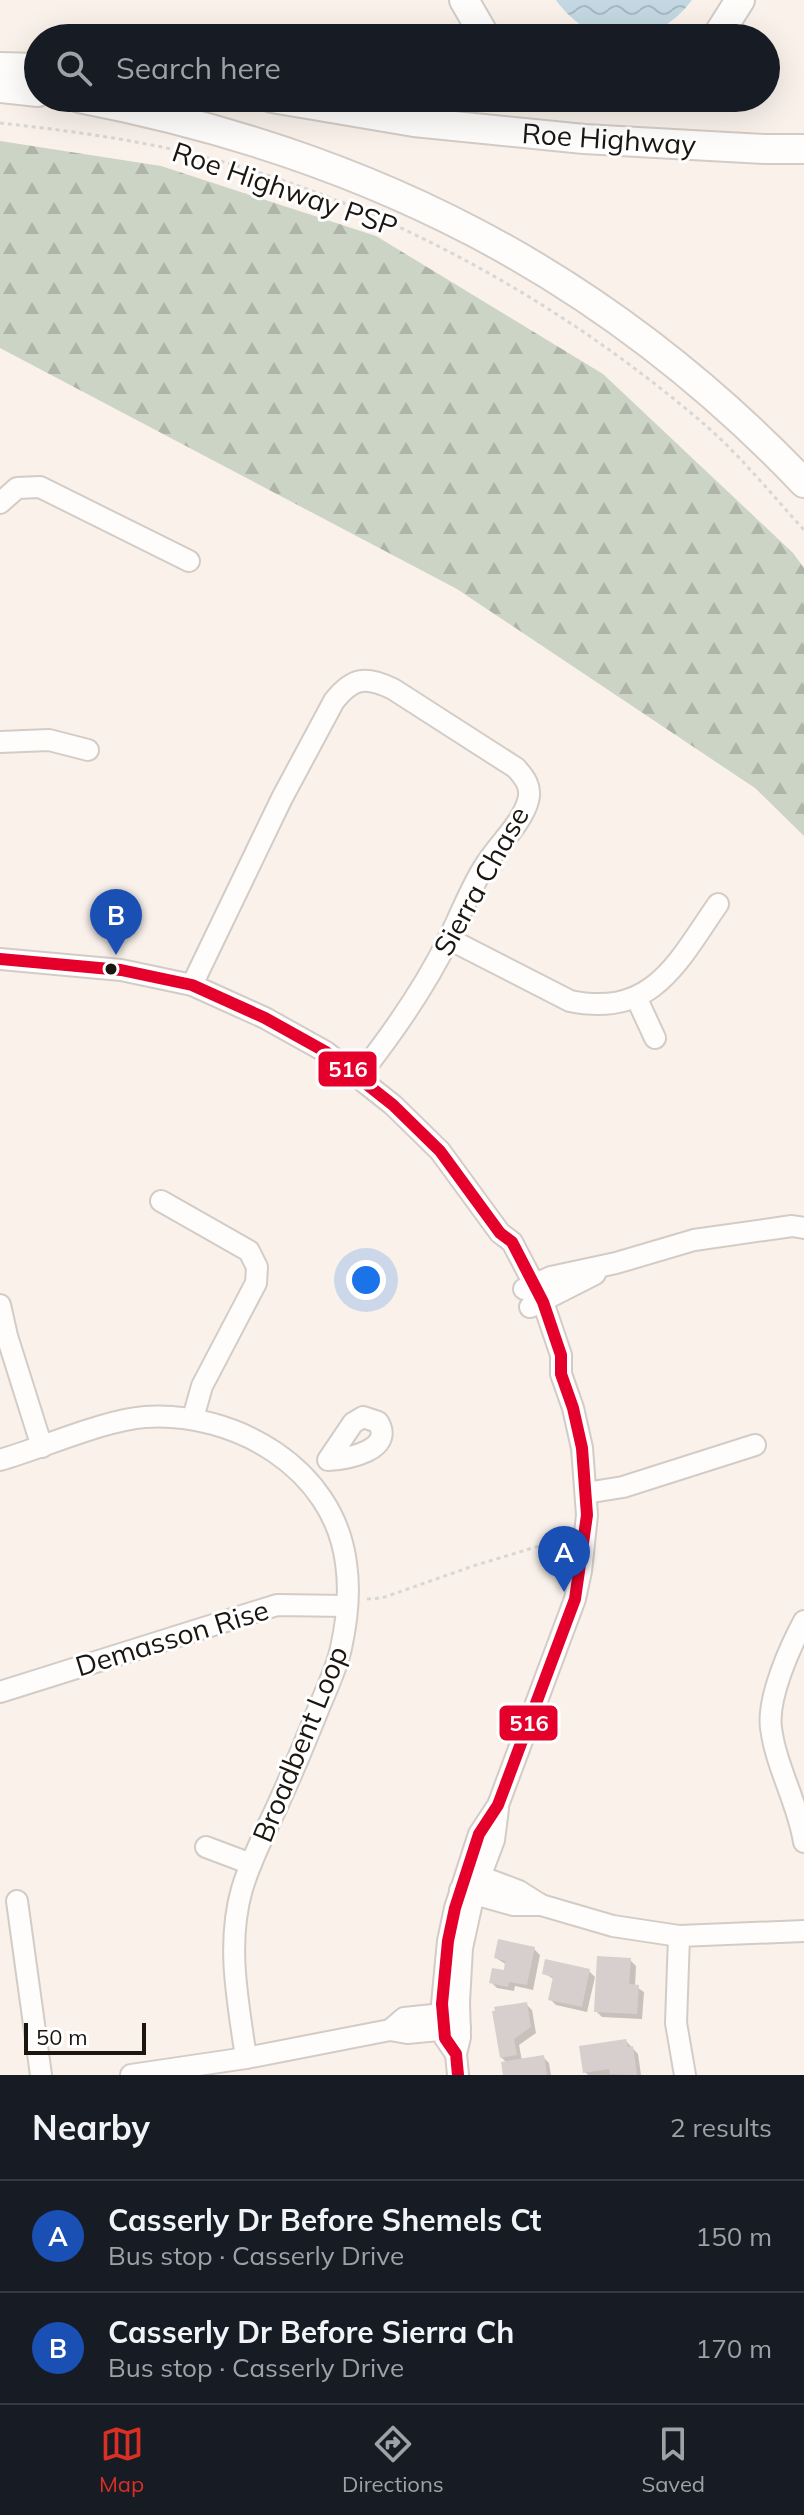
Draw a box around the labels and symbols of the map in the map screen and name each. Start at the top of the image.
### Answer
street label: Roe Highway [521,115,697,162]
street label: Roe Highway PSP [168,134,402,243]
street label: Sierra Chase [425,800,536,961]
pin: B [90,889,142,955]
unlabelled marker [103,961,119,977]
line badge: 516 [317,1050,378,1088]
text: 516 [328,1055,368,1083]
your location [346,1260,386,1300]
pin: A [538,1526,590,1592]
street label: Demasson Rise [71,1592,273,1684]
street label: Broadbent Loop [244,1641,355,1847]
line badge: 516 [498,1704,559,1742]
text: 516 [509,1709,549,1737]
scale bar [24,2019,146,2055]

